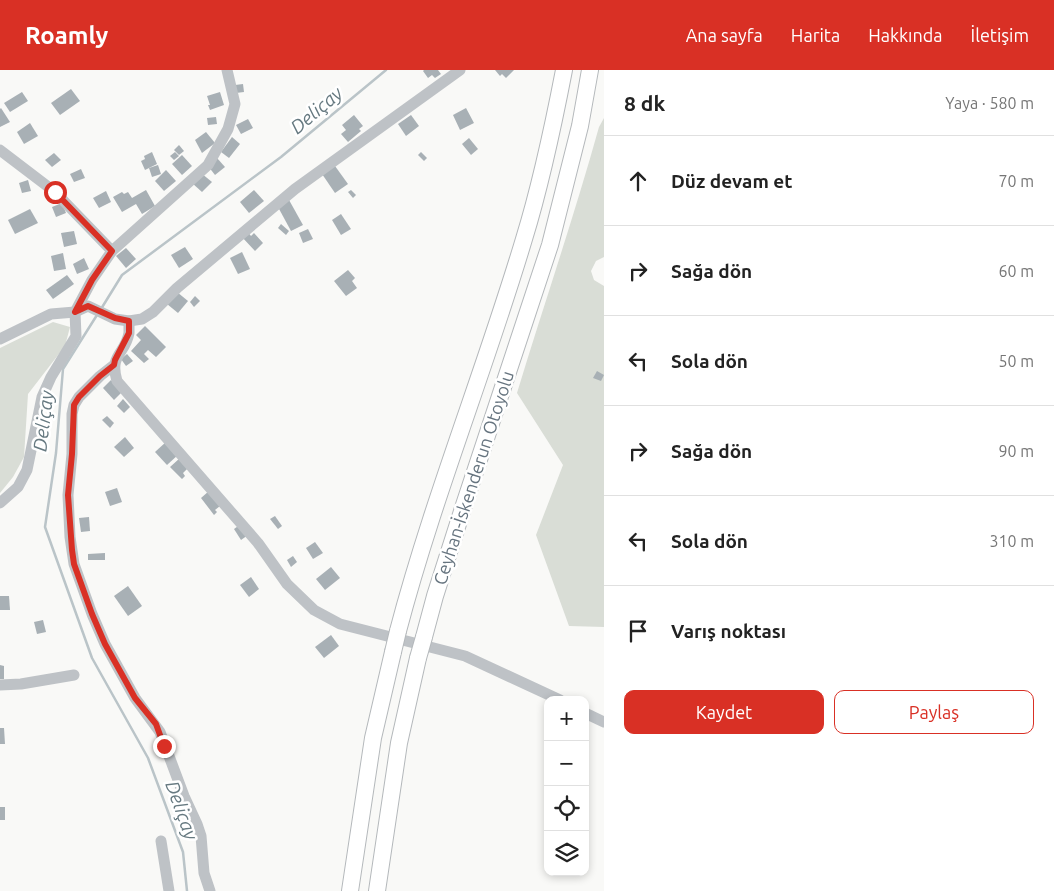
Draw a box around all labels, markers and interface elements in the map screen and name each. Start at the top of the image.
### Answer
text: Roamly [25,22,108,49]
text: Ana sayfa [686,25,763,45]
text: Harita [791,25,840,45]
text: Hakkında [868,25,943,45]
text: İletişim [971,25,1029,45]
water label: Deliçay [286,81,347,138]
text: 8 dk [624,91,665,115]
text: Yaya · 580 m [945,94,1034,112]
icon: ahead [624,167,652,195]
text: Düz devam et [671,170,792,192]
text: 70 m [998,172,1034,190]
route start [44,181,67,204]
icon: right [624,257,652,285]
text: Sağa dön [671,260,752,282]
text: 60 m [998,262,1034,280]
icon: left [624,347,652,375]
text: Sola dön [671,350,748,372]
text: 50 m [998,352,1034,370]
street label: Ceyhan-İskenderun Otoyolu [429,368,517,587]
water label: Deliçay [28,388,58,453]
icon: right [624,437,652,465]
text: Sağa dön [671,440,752,462]
text: 90 m [998,442,1034,460]
icon: left [624,527,652,555]
text: Sola dön [671,530,748,552]
text: 310 m [989,532,1034,550]
icon: arrive [624,617,652,645]
text: Varış noktası [671,620,786,642]
button: Kaydet [624,690,824,734]
button: Paylaş [834,690,1034,734]
map controls [544,696,589,876]
button: + [544,696,589,741]
route end [153,735,176,758]
button: − [544,741,589,786]
water label: Deliçay [161,778,203,843]
button: locate [544,786,589,831]
button: layers [544,831,589,876]

